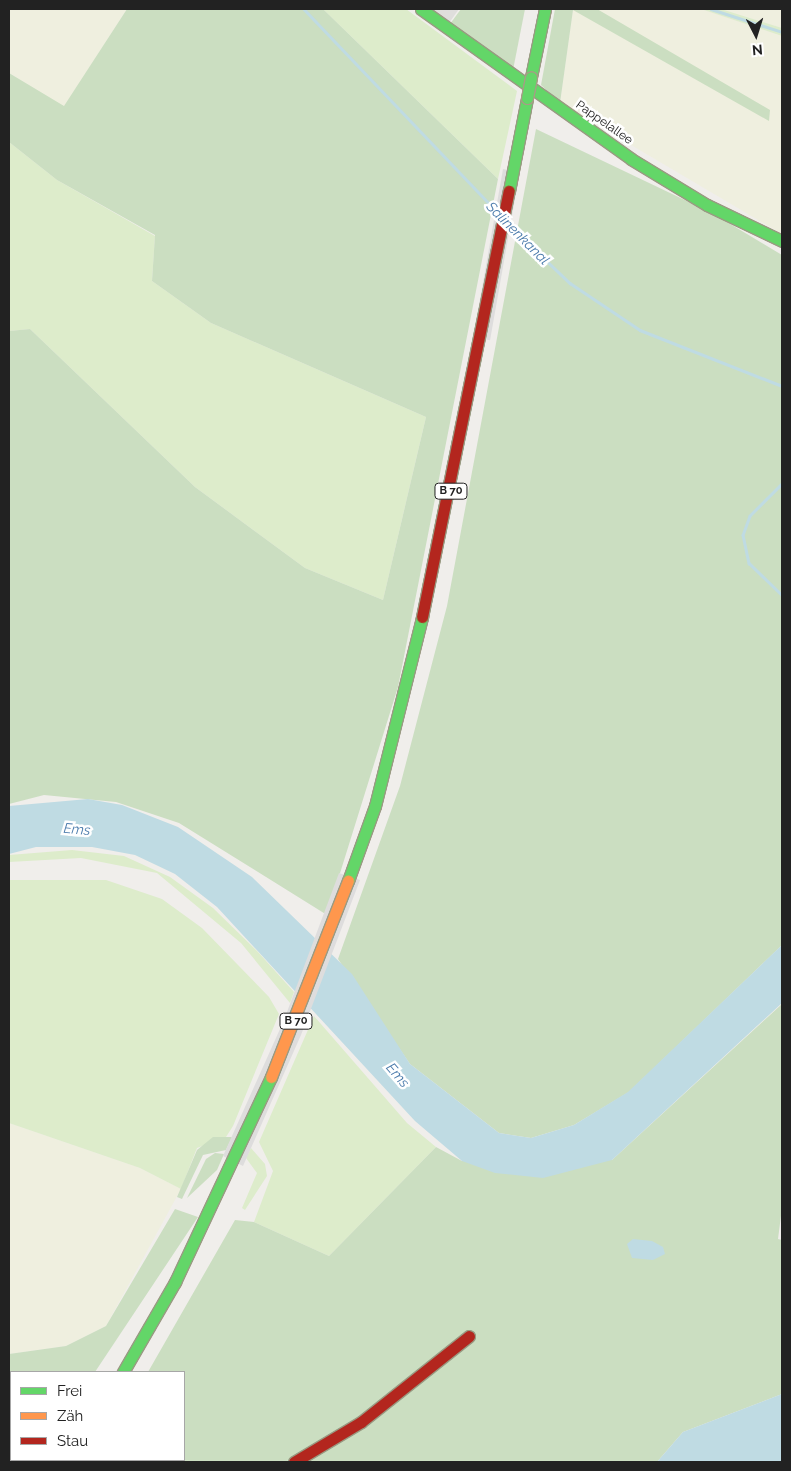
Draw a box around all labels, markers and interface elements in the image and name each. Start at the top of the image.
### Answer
north arrow [731,10,781,60]
text: N [751,42,763,58]
street label: Pappelallee [573,98,635,148]
water label: Salinenkanal [483,198,553,268]
road number: B 70 [434,482,468,500]
water label: Ems [63,819,91,839]
road number: B 70 [278,1012,314,1030]
water label: Ems [383,1059,413,1091]
legend [10,1371,185,1461]
text: Frei [57,1382,82,1400]
text: Zäh [57,1407,83,1425]
text: Stau [57,1432,88,1450]

